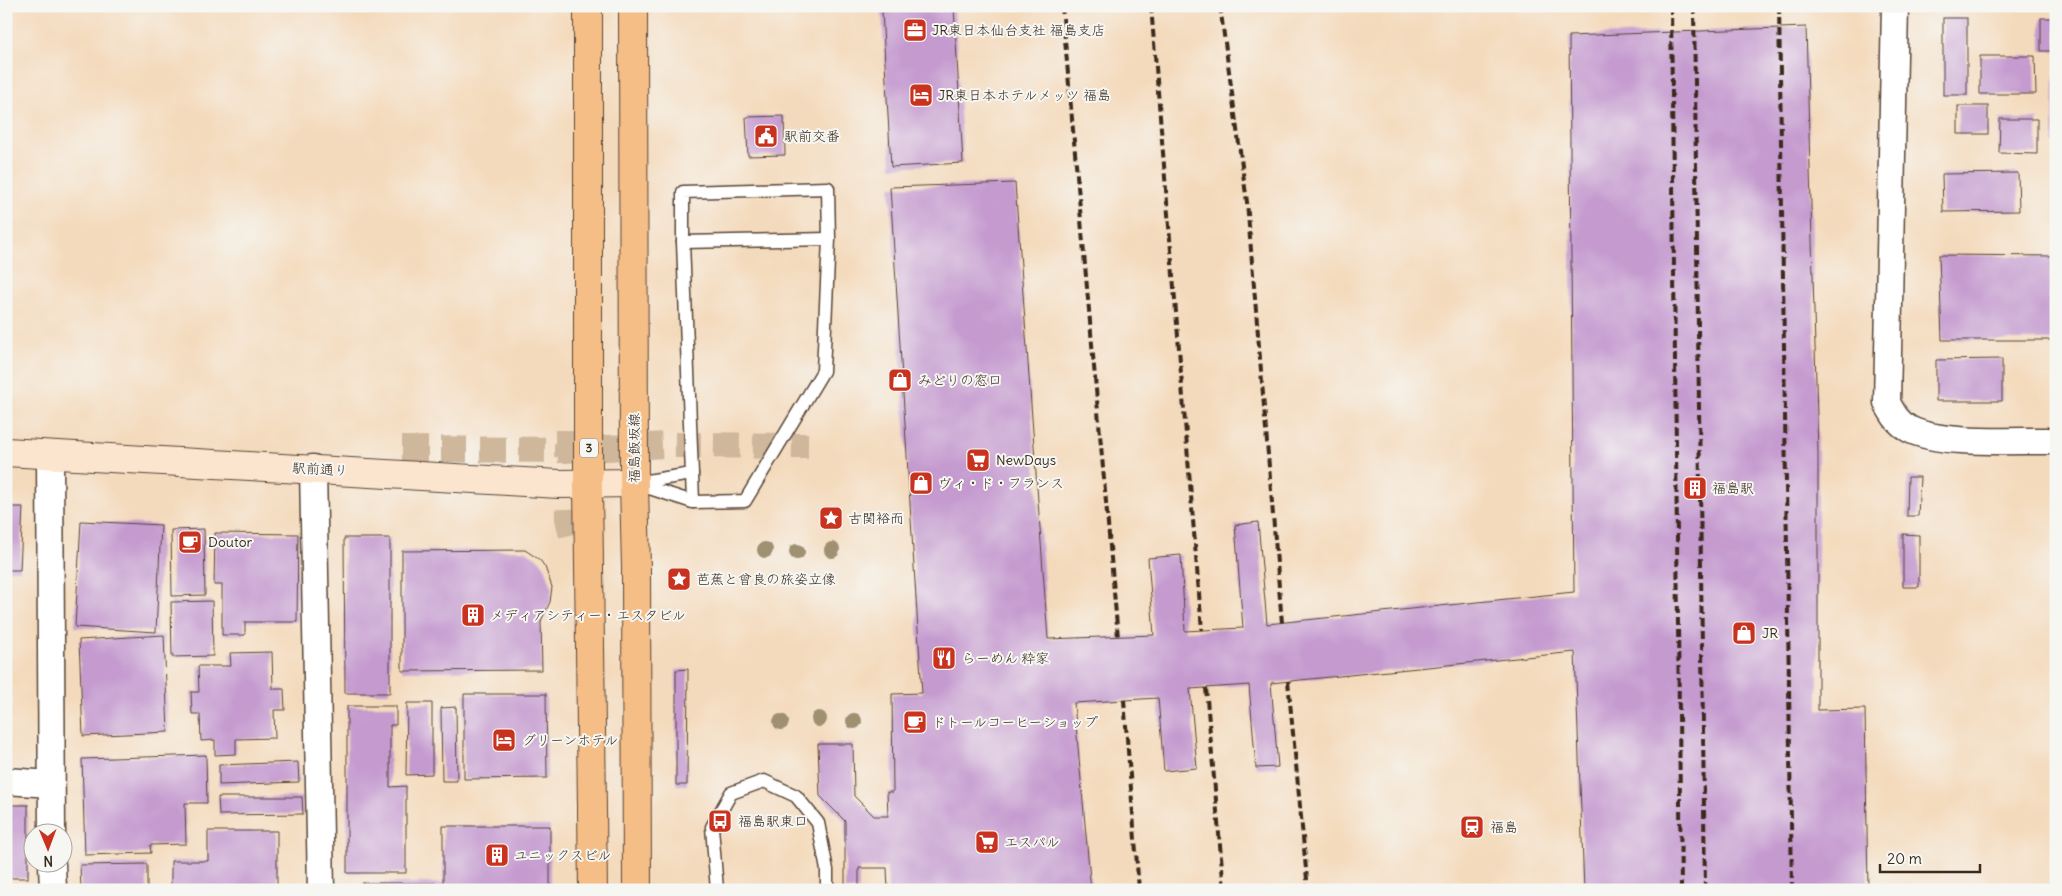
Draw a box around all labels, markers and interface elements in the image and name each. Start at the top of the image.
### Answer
office icon: JR東日本仙台支社 福島支店 [902,17,928,43]
place label: JR東日本仙台支社 福島支店 [932,21,1106,39]
hotel icon: JR東日本ホテルメッツ 福島 [908,82,934,108]
place label: JR東日本ホテルメッツ 福島 [938,86,1111,104]
public building icon: 駅前交番 [753,123,779,149]
place label: 駅前交番 [784,127,840,145]
shop icon: みどりの窓口 [887,367,913,393]
place label: みどりの窓口 [918,371,1002,389]
street label: 福島飯坂線 [625,413,643,483]
road number: 3 [580,438,598,458]
supermarket icon: NewDays [965,447,991,473]
place label: NewDays [996,451,1056,469]
street label: 駅前通り [292,459,348,479]
shop icon: ヴィ・ド・フランス [908,470,934,496]
place label: ヴィ・ド・フランス [938,474,1064,492]
building icon: 福島駅 [1682,475,1708,501]
place label: 福島駅 [1712,479,1754,497]
place icon: 古関裕而 [818,505,844,531]
place label: 古関裕而 [848,509,904,527]
cafe icon: Doutor [177,529,203,555]
place label: Doutor [208,533,253,551]
place icon: 芭蕉と曾良の旅姿立像 [666,566,692,592]
place label: 芭蕉と曾良の旅姿立像 [696,570,836,588]
building icon: メディアシティー・エスタビル [460,602,486,628]
place label: メディアシティー・エスタビル [490,606,686,624]
shop icon: JR [1731,620,1757,646]
place label: JR [1762,624,1778,642]
restaurant icon: らーめん 粋家 [931,645,957,671]
place label: らーめん 粋家 [962,649,1049,667]
cafe icon: ドトールコーヒーショップ [902,709,928,735]
place label: ドトールコーヒーショップ [932,713,1098,731]
hotel icon: グリーンホテル [491,727,517,753]
place label: グリーンホテル [522,731,619,749]
bus stop icon: 福島駅東口 [707,808,733,834]
place label: 福島駅東口 [738,812,808,830]
station icon: 福島 [1459,814,1485,840]
place label: 福島 [1490,818,1518,836]
north arrow [22,824,72,874]
supermarket icon: エスパル [974,829,1000,855]
place label: エスパル [1004,833,1060,851]
scale bar [1880,841,1980,873]
building icon: ユニックスビル [484,842,510,868]
place label: ユニックスビル [514,846,611,864]
text: 20 m [1887,849,1922,868]
text: N [43,852,53,870]

